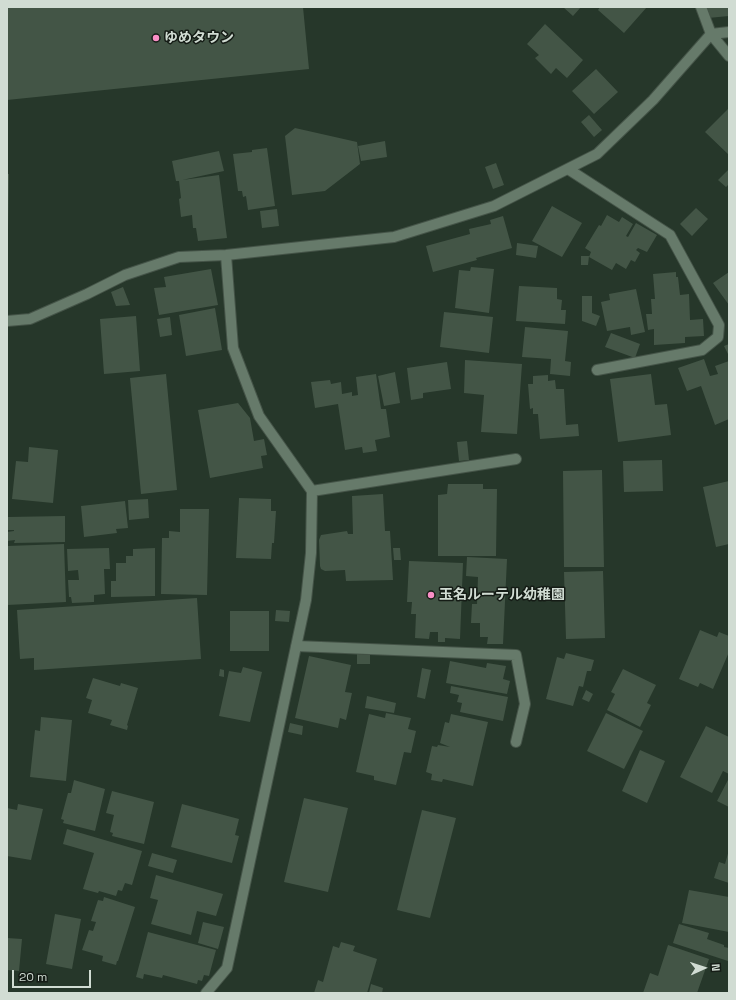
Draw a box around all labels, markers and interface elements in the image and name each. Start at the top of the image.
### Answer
place label: ゆめタウン [164,30,234,46]
marker: ゆめタウン [151,33,161,43]
place label: 玉名ルーテル幼稚園 [439,587,565,603]
marker: 玉名ルーテル幼稚園 [426,590,436,600]
north arrow [684,948,724,988]
scale bar [14,962,93,988]
text: N [709,963,723,971]
text: 20 m [19,969,47,985]

